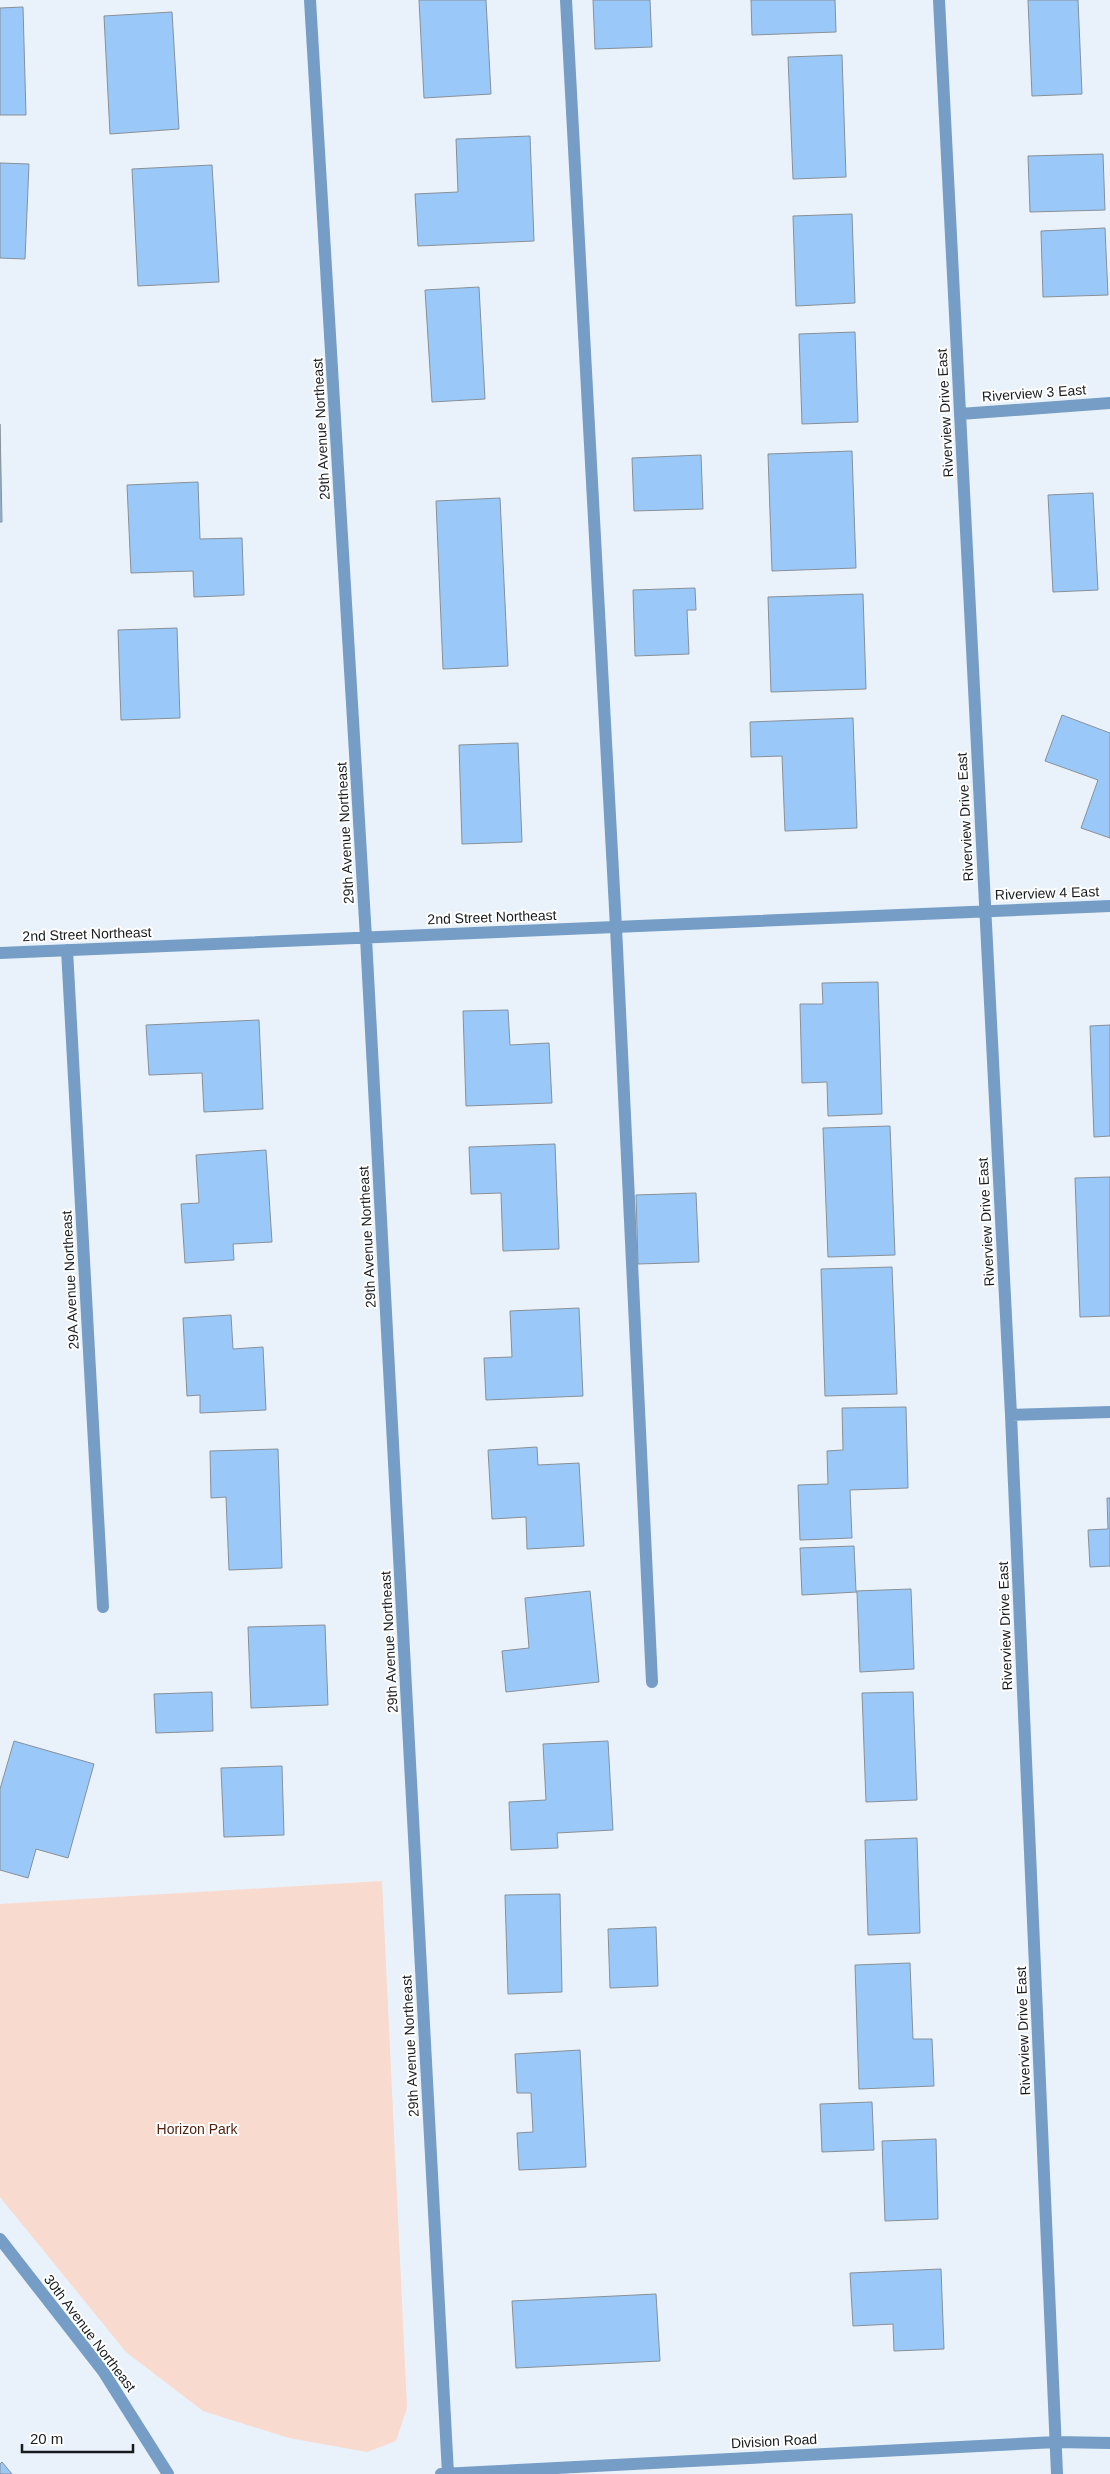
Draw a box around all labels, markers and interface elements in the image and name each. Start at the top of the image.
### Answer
street label: Riverview Drive East [934,348,956,478]
street label: 29th Avenue Northeast [309,357,333,500]
street label: Riverview 3 East [981,381,1087,405]
street label: Riverview Drive East [954,752,976,882]
street label: 29th Avenue Northeast [333,761,357,904]
street label: Riverview 4 East [995,883,1099,903]
street label: 2nd Street Northeast [427,907,557,927]
street label: 2nd Street Northeast [22,924,152,944]
street label: Riverview Drive East [975,1157,997,1287]
street label: 29th Avenue Northeast [355,1165,379,1308]
street label: 29A Avenue Northeast [58,1210,82,1350]
street label: Riverview Drive East [995,1561,1015,1691]
street label: 29th Avenue Northeast [377,1570,401,1713]
street label: Riverview Drive East [1013,1966,1033,2096]
street label: 29th Avenue Northeast [398,1974,422,2117]
park label: Horizon Park [157,2121,238,2137]
street label: 30th Avenue Northeast [41,2271,139,2395]
scale bar [22,2422,134,2454]
text: 20 m [30,2430,63,2447]
street label: Division Road [730,2431,818,2451]

